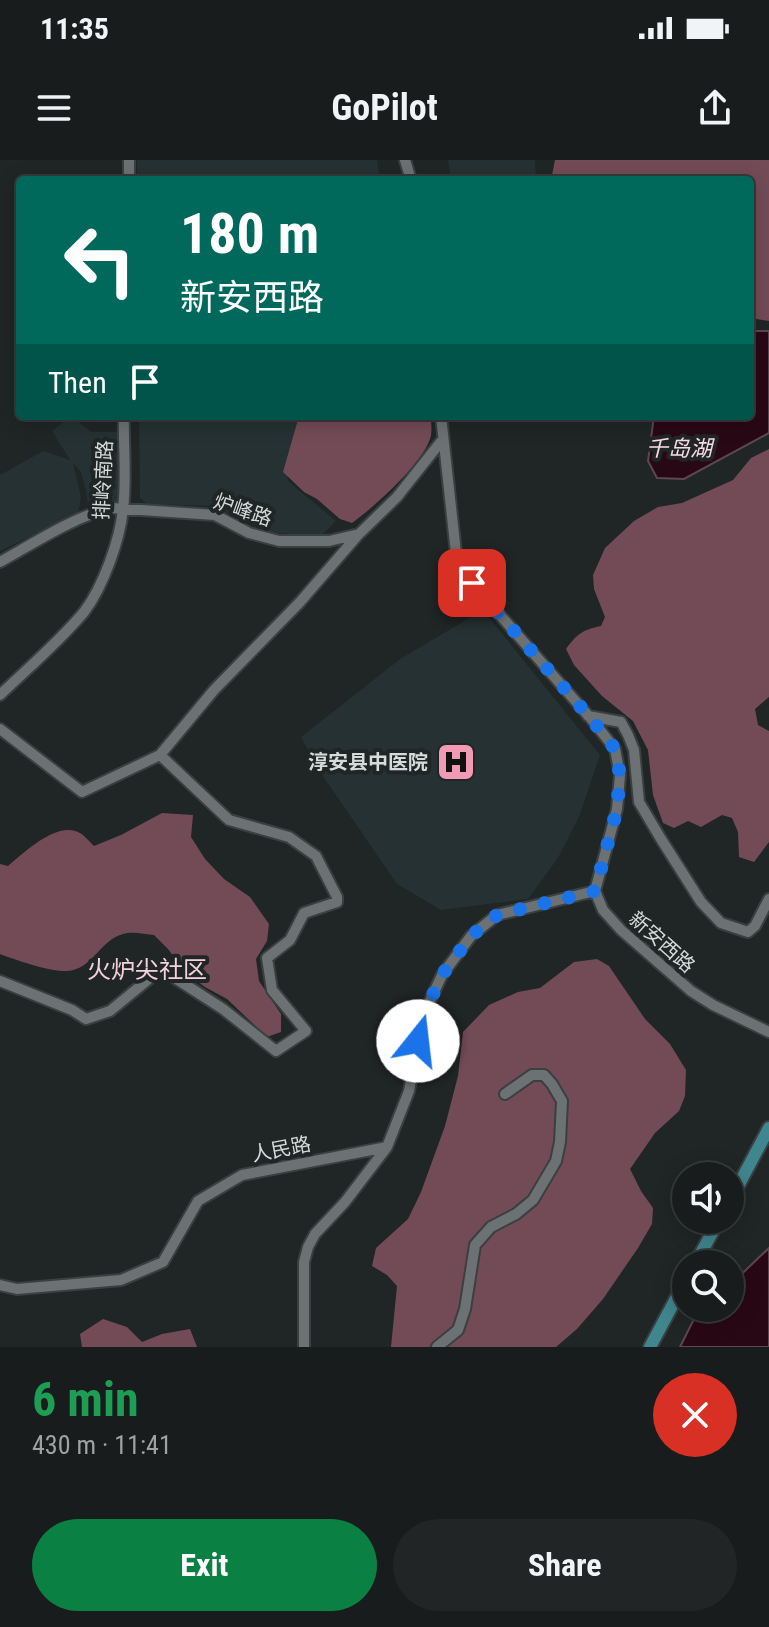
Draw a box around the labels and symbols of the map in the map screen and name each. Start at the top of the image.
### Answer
water label: 千岛湖 [646,436,715,461]
street label: 排岭南路 [89,439,117,521]
street label: 炉峰路 [211,489,275,531]
pin [438,549,506,617]
hospital icon: 淳安县中医院 [435,741,477,783]
place label: 淳安县中医院 [308,750,428,774]
street label: 新安西路 [624,906,700,978]
district label: 火炉尖社区 [87,956,207,984]
position arrow [376,999,460,1083]
street label: 人民路 [249,1131,313,1167]

